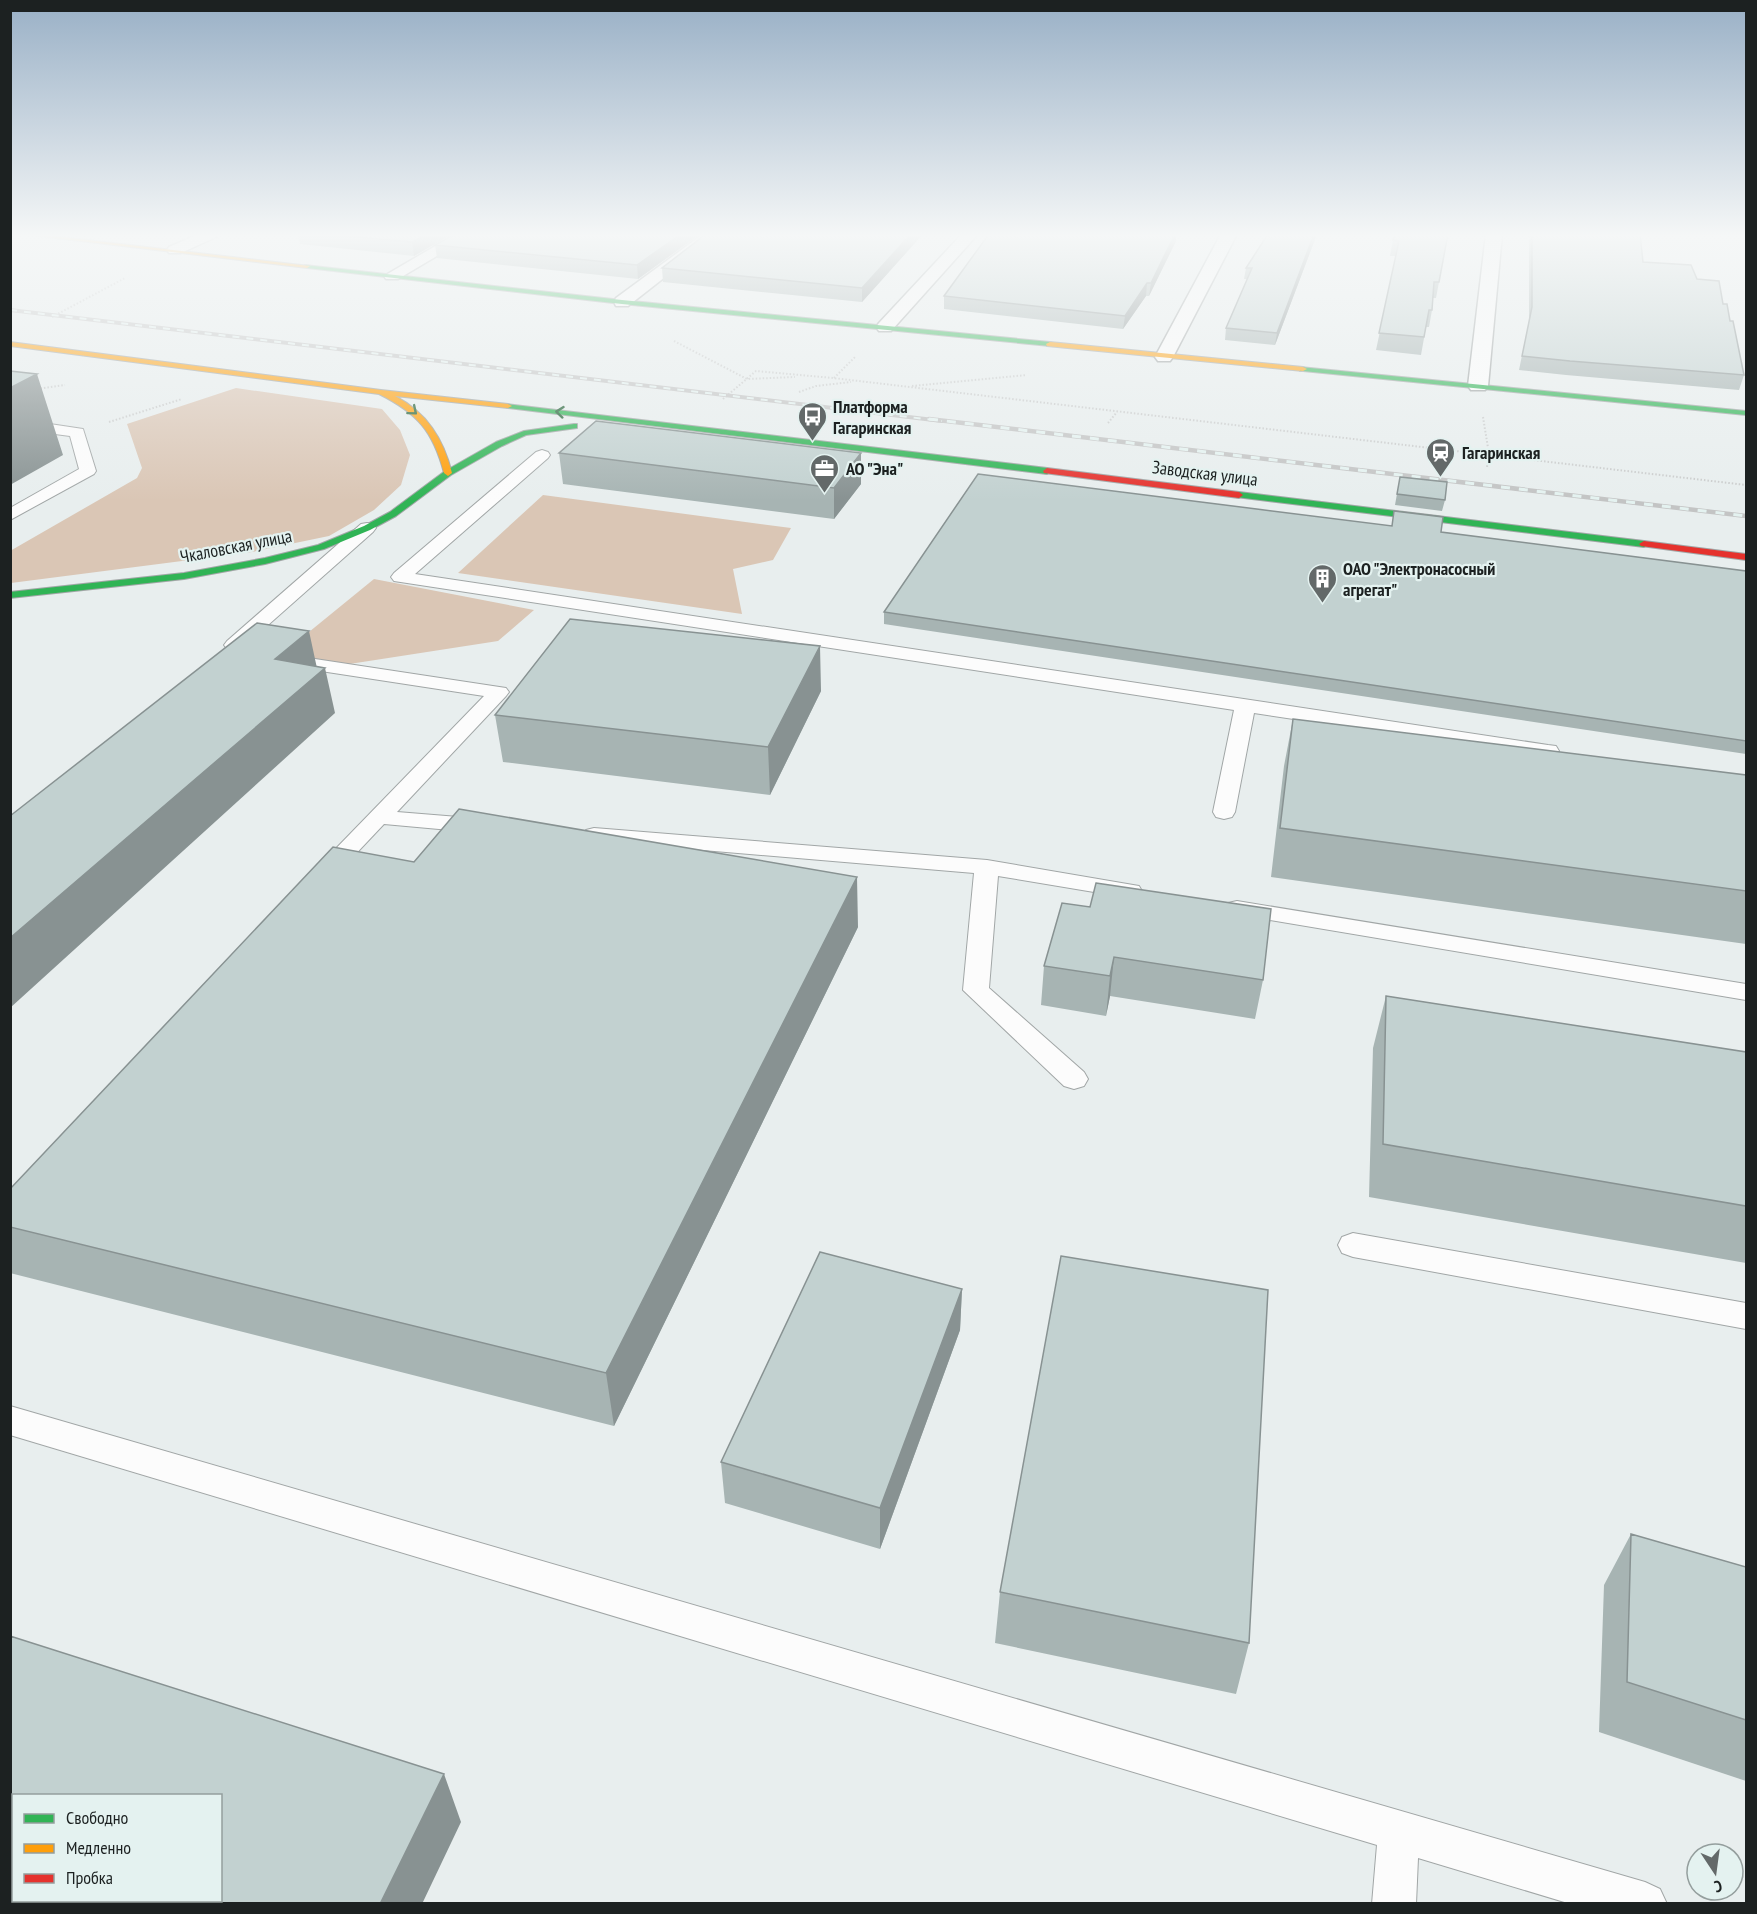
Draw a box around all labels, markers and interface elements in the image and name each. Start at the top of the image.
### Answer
place label: Платформа Гагаринская [833,395,911,439]
bus stop icon: Платформа Гагаринская [796,400,828,442]
one-way arrow [406,404,417,415]
one-way arrow [555,406,564,419]
station icon: Гагаринская [1425,436,1457,478]
place label: Гагаринская [1462,441,1540,464]
office icon: АО "Эна" [809,452,841,494]
street label: Заводская улица [1151,455,1259,491]
place label: АО "Эна" [845,457,903,480]
street label: Чкаловская улица [178,524,294,568]
place label: ОАО "Электронасосный агрегат" [1343,557,1495,601]
building icon: ОАО "Электронасосный агрегат" [1306,562,1338,604]
legend [12,1794,222,1902]
text: Свободно [66,1806,129,1829]
text: Медленно [66,1836,131,1859]
north arrow [1685,1842,1745,1902]
text: Пробка [66,1866,113,1889]
text: С [1712,1876,1724,1897]

